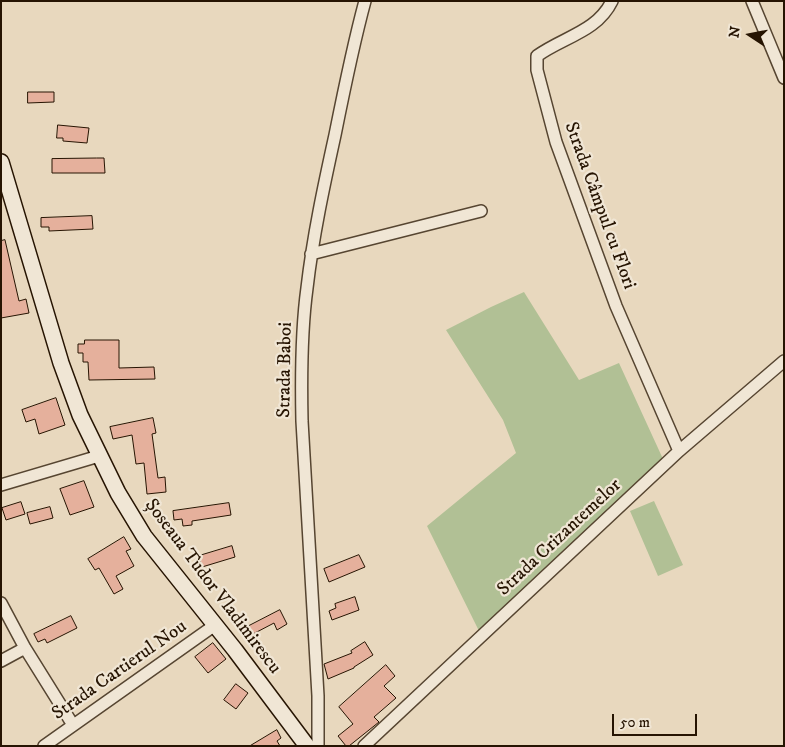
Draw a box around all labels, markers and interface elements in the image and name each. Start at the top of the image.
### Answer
north arrow [725,10,775,60]
text: N [725,25,745,39]
street label: Strada Câmpul cu Flori [558,119,640,293]
street label: Strada Baboi [274,322,298,418]
street label: Strada Crizantemelor [493,475,627,601]
street label: Șoseaua Tudor Vladimirescu [139,495,285,679]
street label: Strada Cartierul Nou [48,616,192,726]
scale bar [615,704,700,736]
text: 50 m [620,713,650,732]

